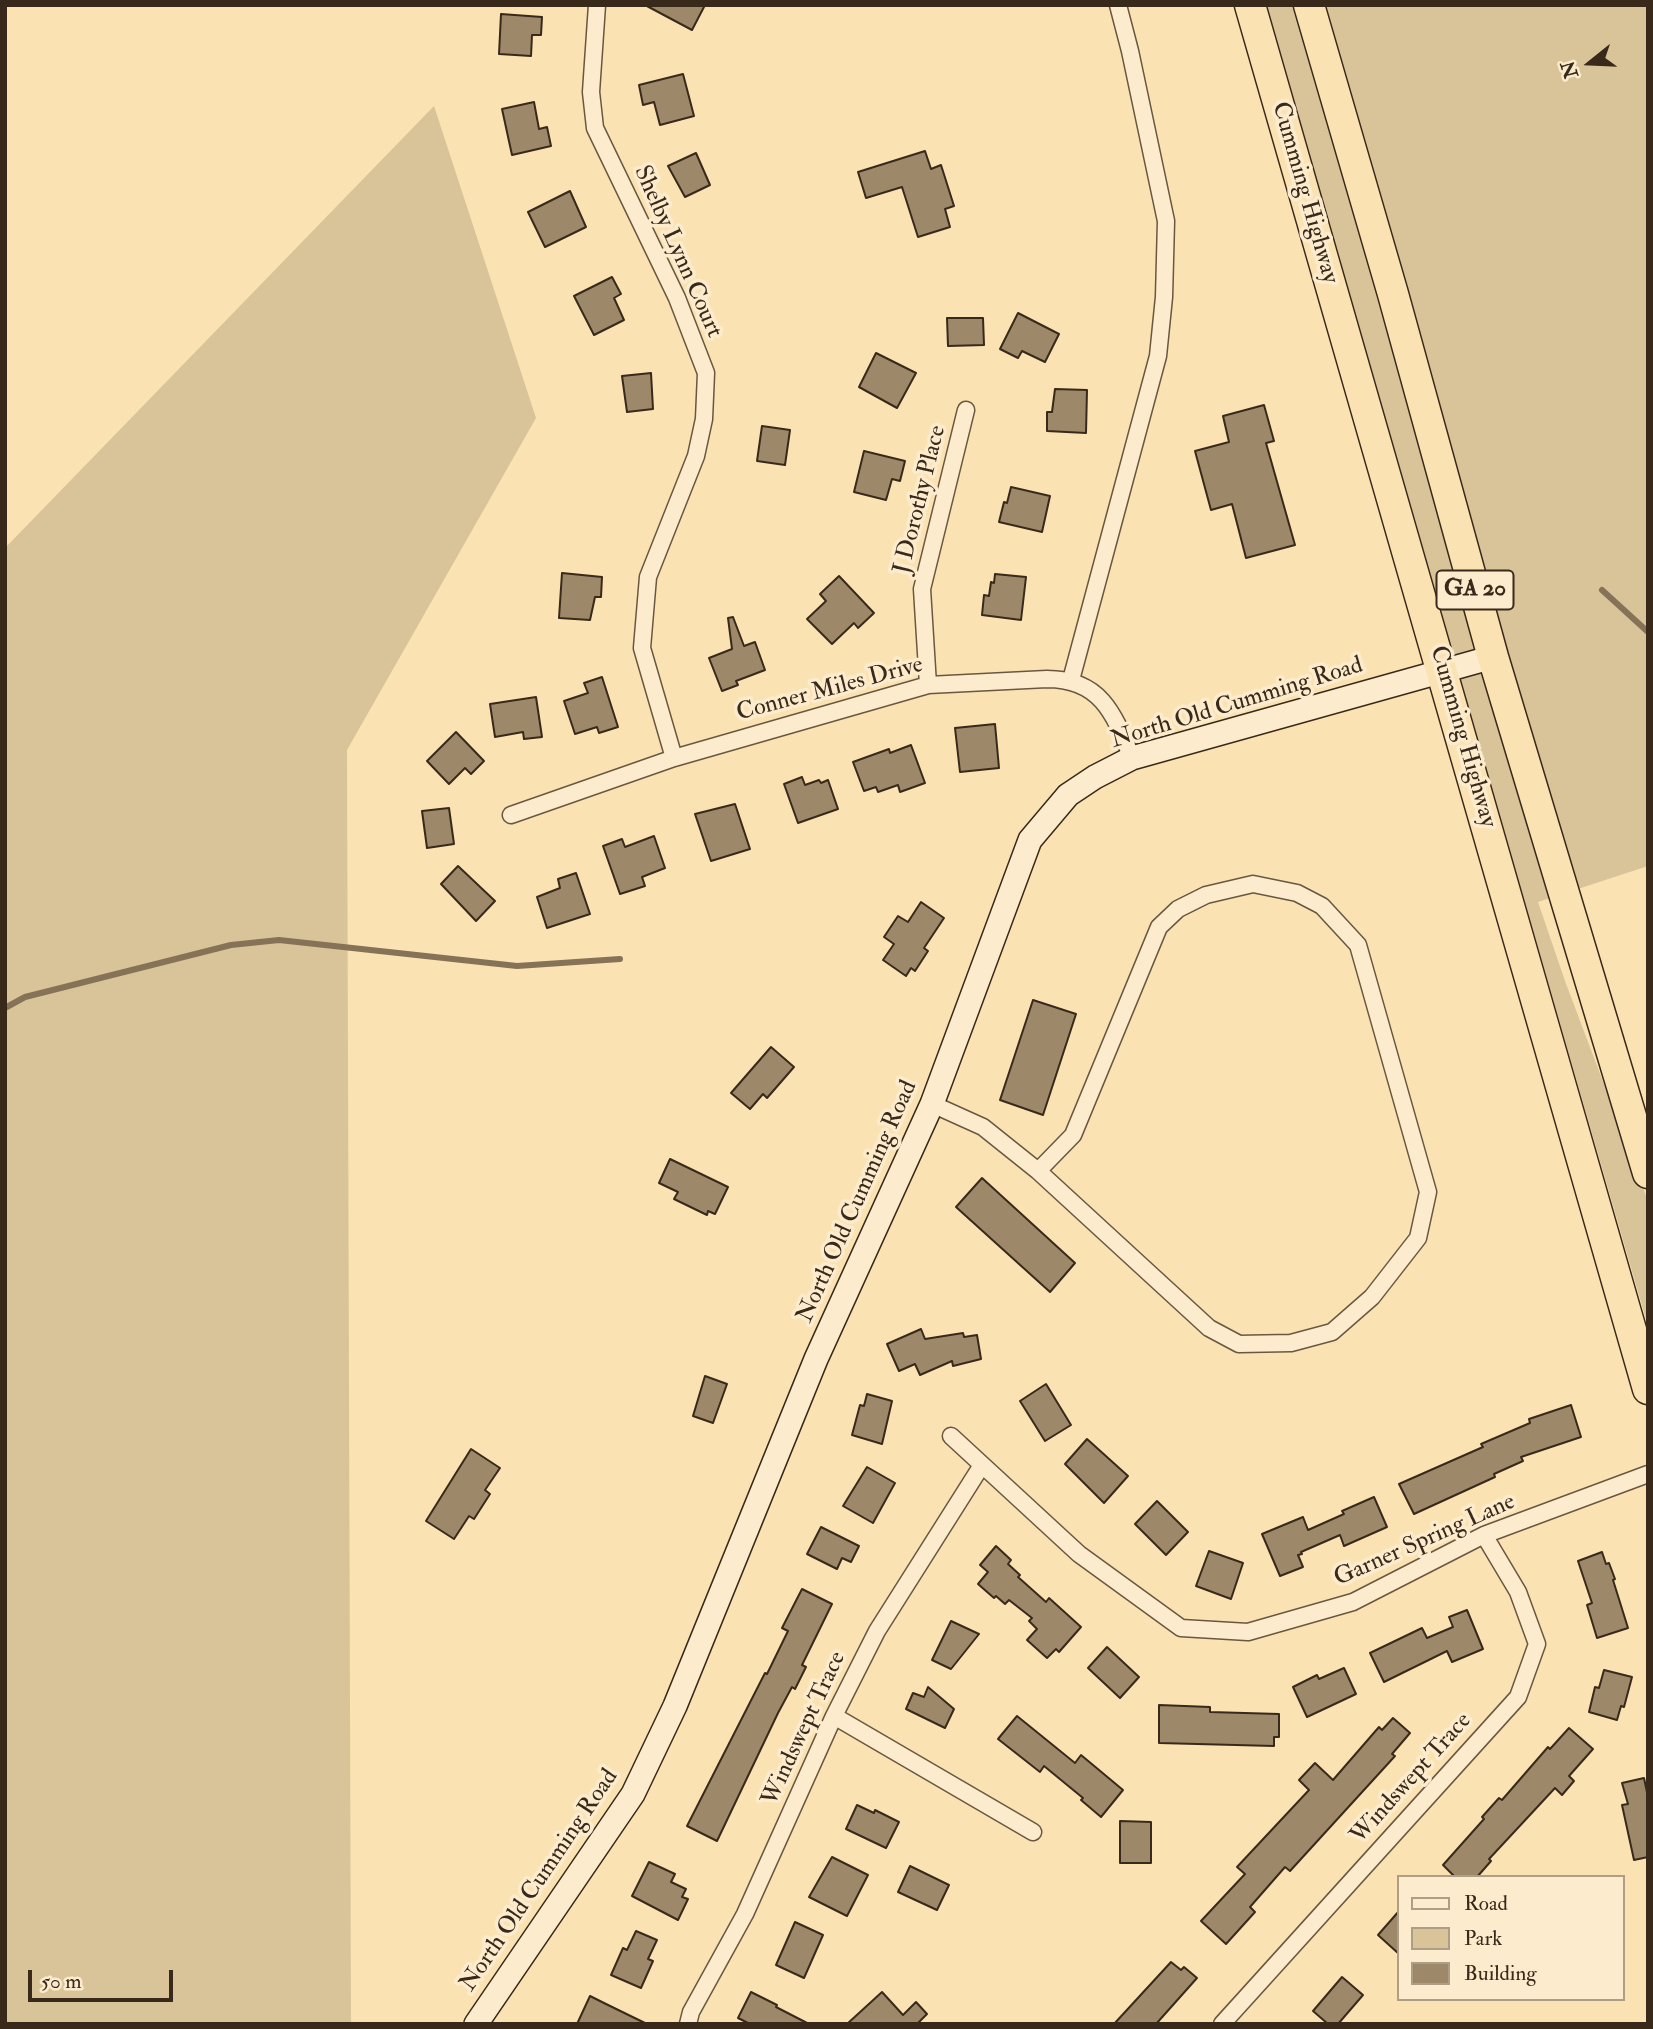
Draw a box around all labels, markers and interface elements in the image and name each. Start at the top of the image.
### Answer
north arrow [1555,28,1625,98]
text: N [1556,58,1584,81]
street label: Cumming Highway [1264,99,1344,287]
street label: Shelby Lynn Court [626,162,728,342]
street label: J Dorothy Place [889,423,953,577]
road number: GA 20 [1436,570,1514,610]
street label: Cumming Highway [1422,643,1502,831]
street label: Conner Miles Drive [734,651,926,729]
street label: North Old Cumming Road [1108,652,1366,756]
street label: North Old Cumming Road [792,1076,924,1328]
street label: Garner Spring Lane [1330,1488,1520,1594]
street label: Windswept Trace [757,1647,853,1811]
street label: Windswept Trace [1346,1707,1478,1851]
street label: North Old Cumming Road [455,1764,625,1998]
legend [1398,1875,1625,2001]
text: Road [1464,1890,1508,1917]
text: Park [1464,1925,1502,1952]
scale bar [32,1955,177,1999]
text: Building [1464,1960,1537,1987]
text: 50 m [41,1968,82,1995]

